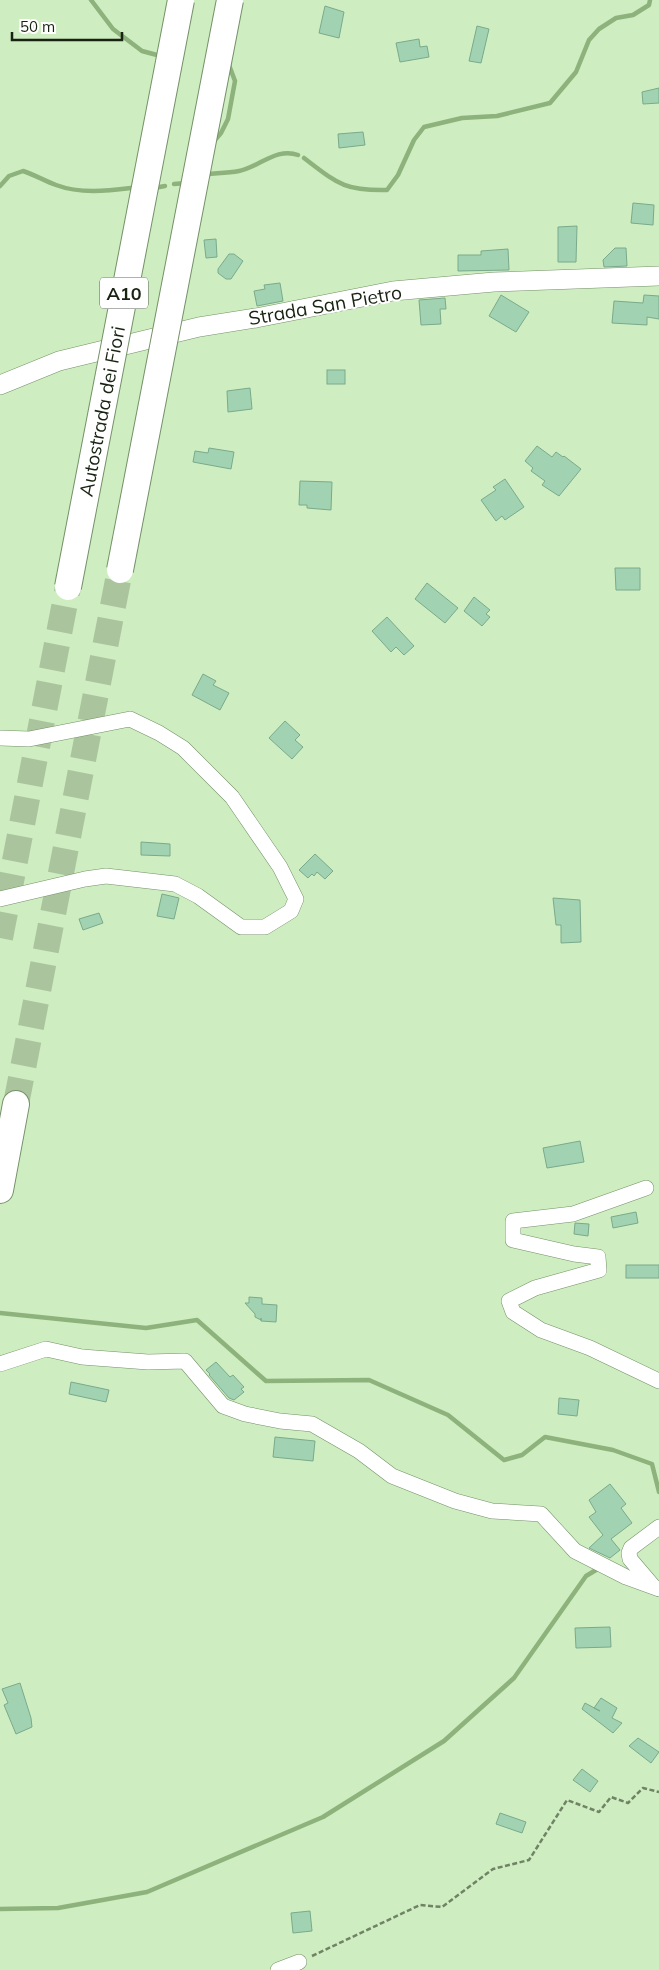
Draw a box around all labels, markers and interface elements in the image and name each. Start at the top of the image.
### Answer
scale bar [12,10,122,42]
text: 50 m [20,17,55,36]
road number: A10 [100,278,148,308]
street label: Strada San Pietro [246,280,404,330]
street label: Autostrada dei Fiori [74,324,130,498]

